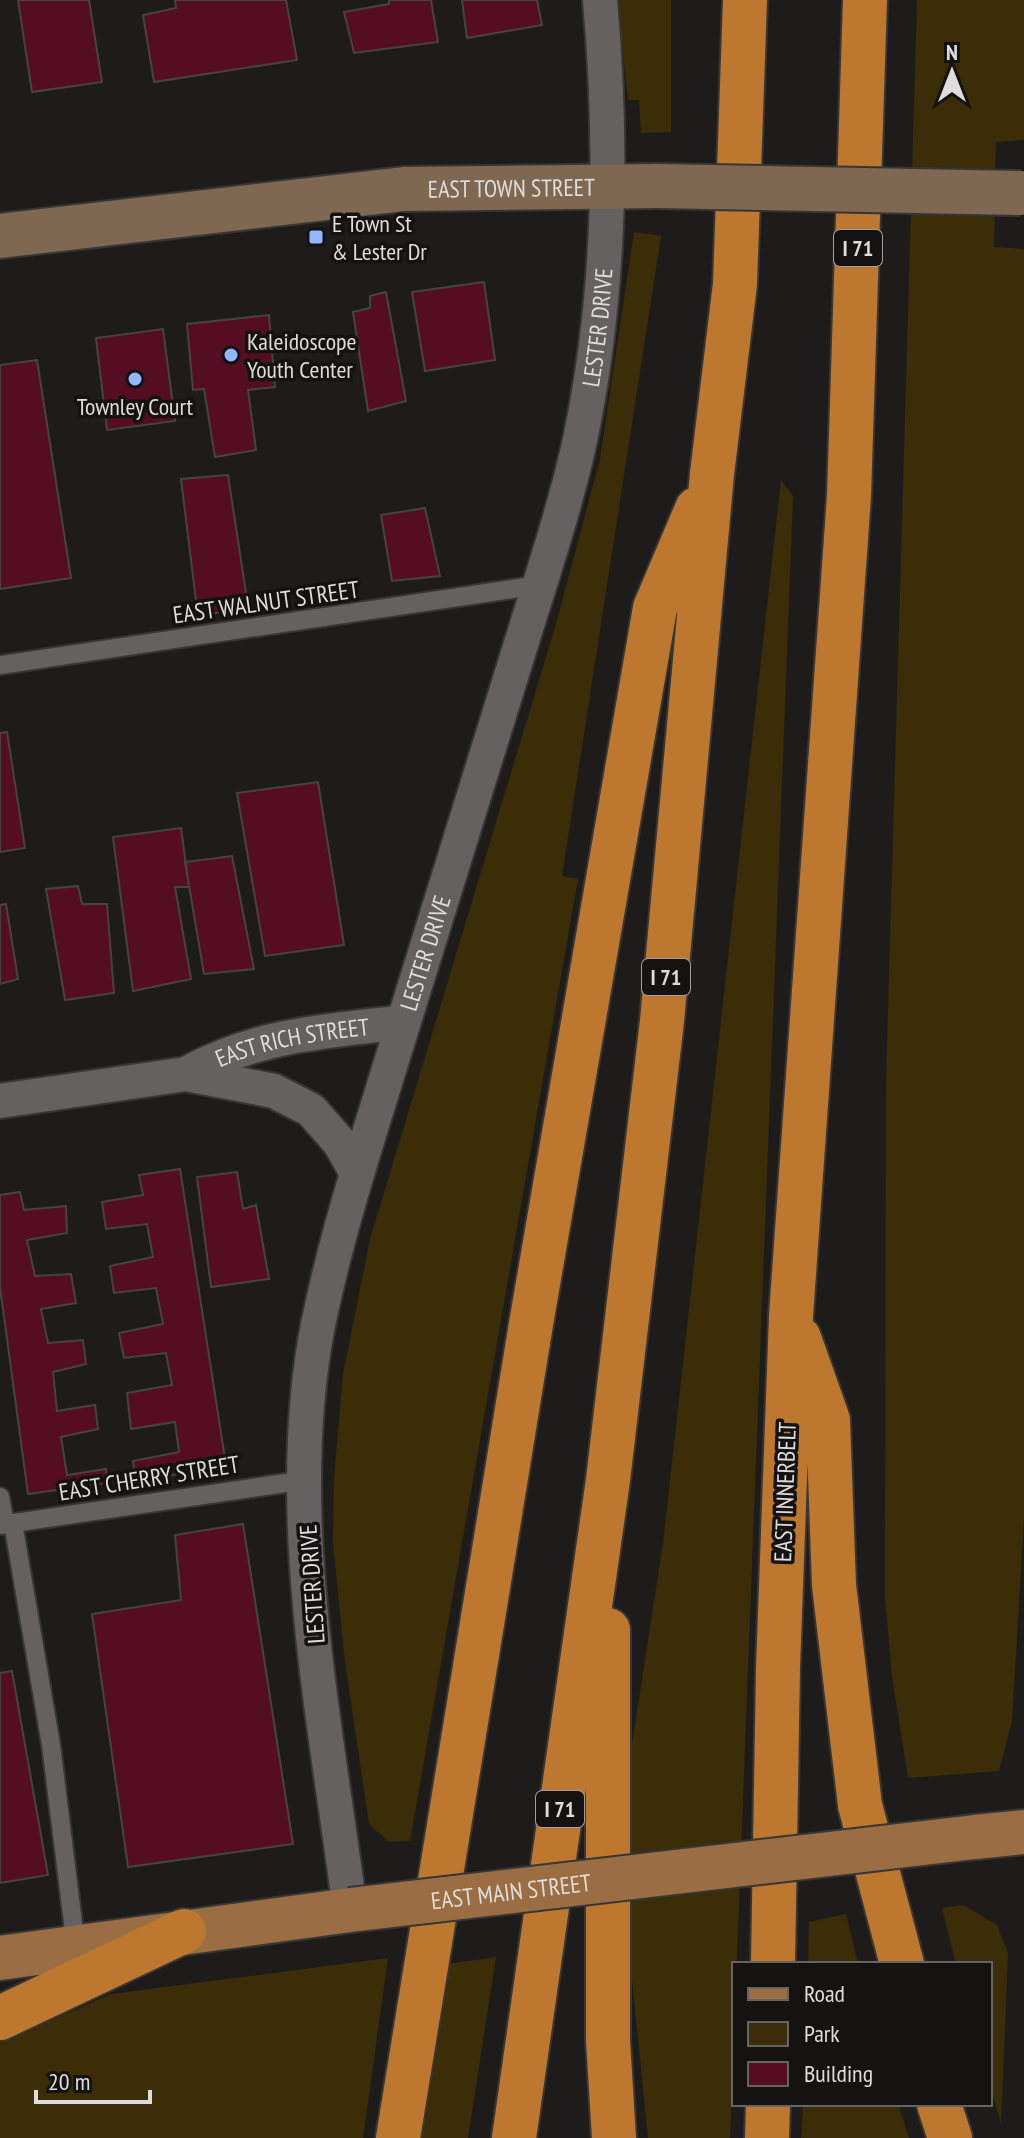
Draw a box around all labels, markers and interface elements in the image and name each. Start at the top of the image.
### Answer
north arrow [912,32,992,112]
text: N [946,38,958,66]
street label: EAST TOWN STREET [428,171,595,204]
place label: E Town St & Lester Dr [332,208,427,267]
marker: E Town St & Lester Dr [307,228,325,246]
road number: I 71 [834,230,882,266]
street label: LESTER DRIVE [575,267,619,389]
place label: Kaleidoscope Youth Center [247,326,356,385]
marker: Kaleidoscope Youth Center [222,346,240,364]
marker: Townley Court [126,370,144,388]
place label: Townley Court [77,391,194,422]
street label: EAST WALNUT STREET [171,574,361,630]
street label: LESTER DRIVE [392,891,457,1014]
road number: I 71 [642,959,690,995]
street label: EAST RICH STREET [210,1011,371,1074]
street label: EAST INNERBELT [767,1421,803,1563]
street label: EAST CHERRY STREET [56,1448,242,1508]
street label: LESTER DRIVE [292,1523,332,1645]
road number: I 71 [536,1791,584,1827]
street label: EAST MAIN STREET [429,1866,593,1916]
legend [732,1962,992,2106]
text: Road [804,1978,845,2009]
text: Park [804,2018,840,2049]
scale bar [36,2054,150,2104]
text: Building [804,2058,873,2089]
text: 20 m [48,2066,90,2097]

